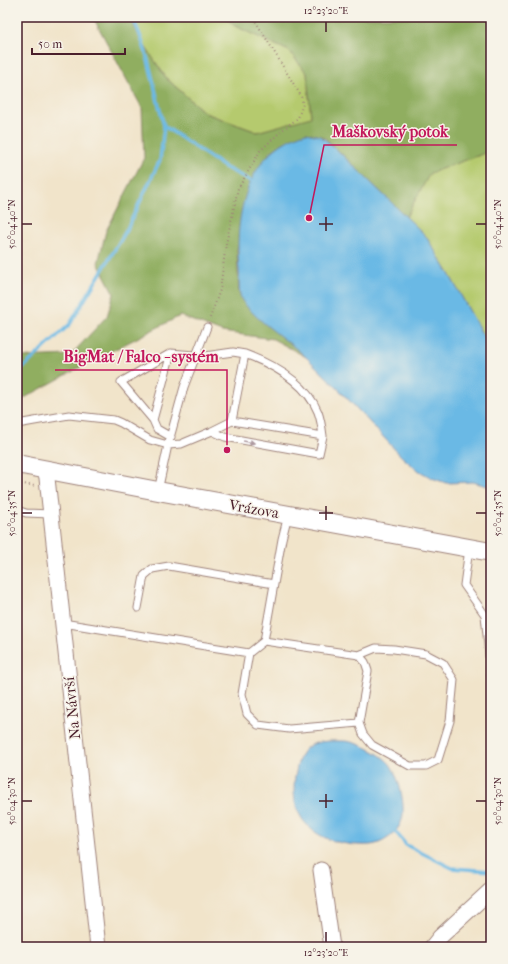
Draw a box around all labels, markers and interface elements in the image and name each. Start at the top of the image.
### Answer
text: 12°23'20"E [304,5,348,17]
scale bar [32,30,125,56]
text: 50 m [38,37,62,51]
callout: Maškovský potok [324,117,457,145]
text: Maškovský potok [331,122,449,142]
text: 50°04'40"N [6,199,18,249]
text: 50°04'40"N [492,199,504,249]
callout: BigMat / Falco - systém [55,342,227,370]
text: BigMat / Falco - systém [63,347,219,367]
one-way arrow [243,439,255,445]
text: 50°04'35"N [6,489,18,536]
text: 50°04'35"N [492,489,504,536]
street label: Vrázova [227,496,282,522]
street label: Na Návrší [60,675,84,740]
text: 50°04'30"N [6,777,18,825]
text: 50°04'30"N [492,777,504,825]
text: 12°23'20"E [304,947,348,959]

